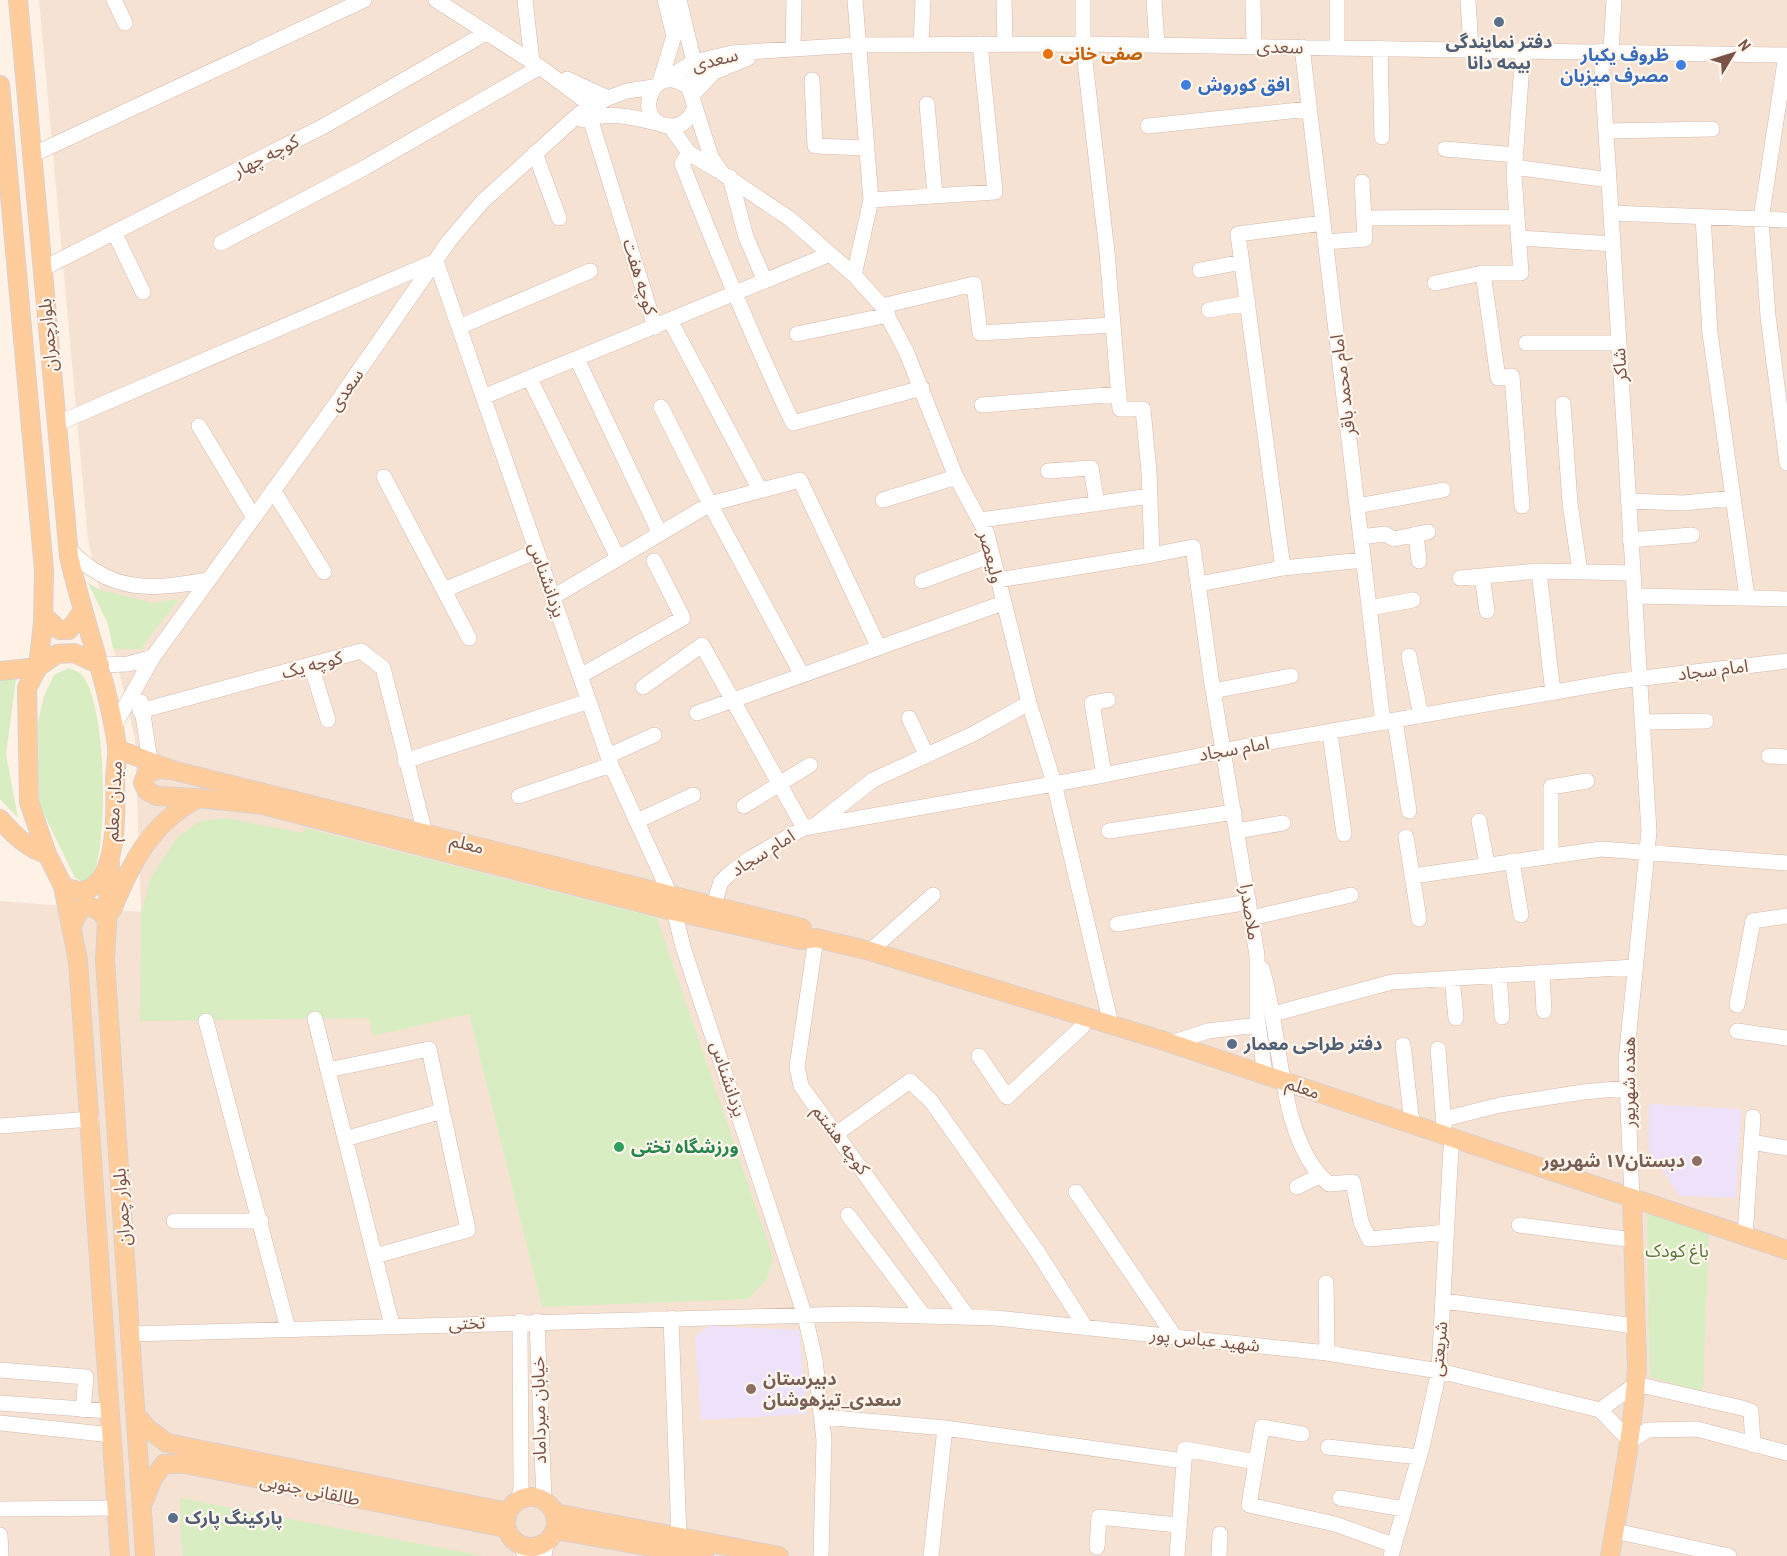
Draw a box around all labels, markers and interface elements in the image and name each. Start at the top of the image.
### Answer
marker: دفتر نمایندگی بیمه دانا [1492,15,1506,29]
north arrow [1703,24,1763,84]
place label: دفتر نمایندگی بیمه دانا [1446,29,1552,75]
street label: سعدی [1256,34,1304,59]
text: N [1733,34,1756,55]
place label: صفی خانی [1060,41,1143,66]
street label: سعدی [689,42,741,77]
place label: ظروف یکبار مصرف میزبان [1560,42,1669,88]
marker: صفی خانی [1041,47,1055,61]
marker: ظروف یکبار مصرف میزبان [1674,58,1688,72]
place label: افق کوروش [1198,72,1290,97]
marker: افق کوروش [1179,78,1193,92]
street label: کوچه چهار [228,128,304,183]
street label: کوچه هفت [617,236,664,318]
street label: بلوارچمران [32,297,63,373]
street label: امام محمد باقر [1324,333,1363,438]
street label: شاکر [1606,347,1633,384]
street label: سعدی [322,363,369,416]
street label: ولیعصر [972,527,1010,586]
street label: یزدانشناس [523,539,572,621]
street label: کوچه یک [279,644,346,685]
street label: امام سجاد [1676,653,1750,688]
street label: امام سجاد [1197,730,1271,769]
street label: میدان معلم [99,760,129,842]
street label: امام سجاد [726,823,801,884]
street label: معلم [447,827,487,861]
street label: ملاصدرا [1234,882,1267,942]
place label: دفتر طراحی معمار [1243,1031,1382,1056]
marker: دفتر طراحی معمار [1225,1037,1239,1051]
street label: هفده شهریور [1616,1037,1641,1128]
street label: یزدانشناس [705,1038,752,1120]
street label: معلم [1283,1070,1323,1106]
street label: کوچه هشتم [806,1100,876,1181]
place label: ورزشگاه تختی [631,1134,739,1159]
marker: ورزشگاه تختی [612,1140,626,1154]
place label: دبستان۱۷ شهریور [1541,1148,1685,1173]
marker: دبستان۱۷ شهریور [1690,1154,1704,1168]
street label: بلوار چمران [106,1167,137,1247]
park label: باغ کودک [1645,1238,1709,1265]
street label: تختی [448,1309,486,1336]
street label: شریعتی [1424,1320,1453,1378]
street label: شهید عباس پور [1148,1321,1261,1358]
street label: خیابان میرداماد [525,1356,552,1464]
place label: دبیرستان سعدی_تیزهوشان [763,1366,902,1412]
marker: دبیرستان سعدی_تیزهوشان [744,1382,758,1396]
street label: طالقانی جنوبی [258,1468,362,1511]
place label: پارکینگ پارک [185,1505,283,1530]
marker: پارکینگ پارک [166,1511,180,1525]

